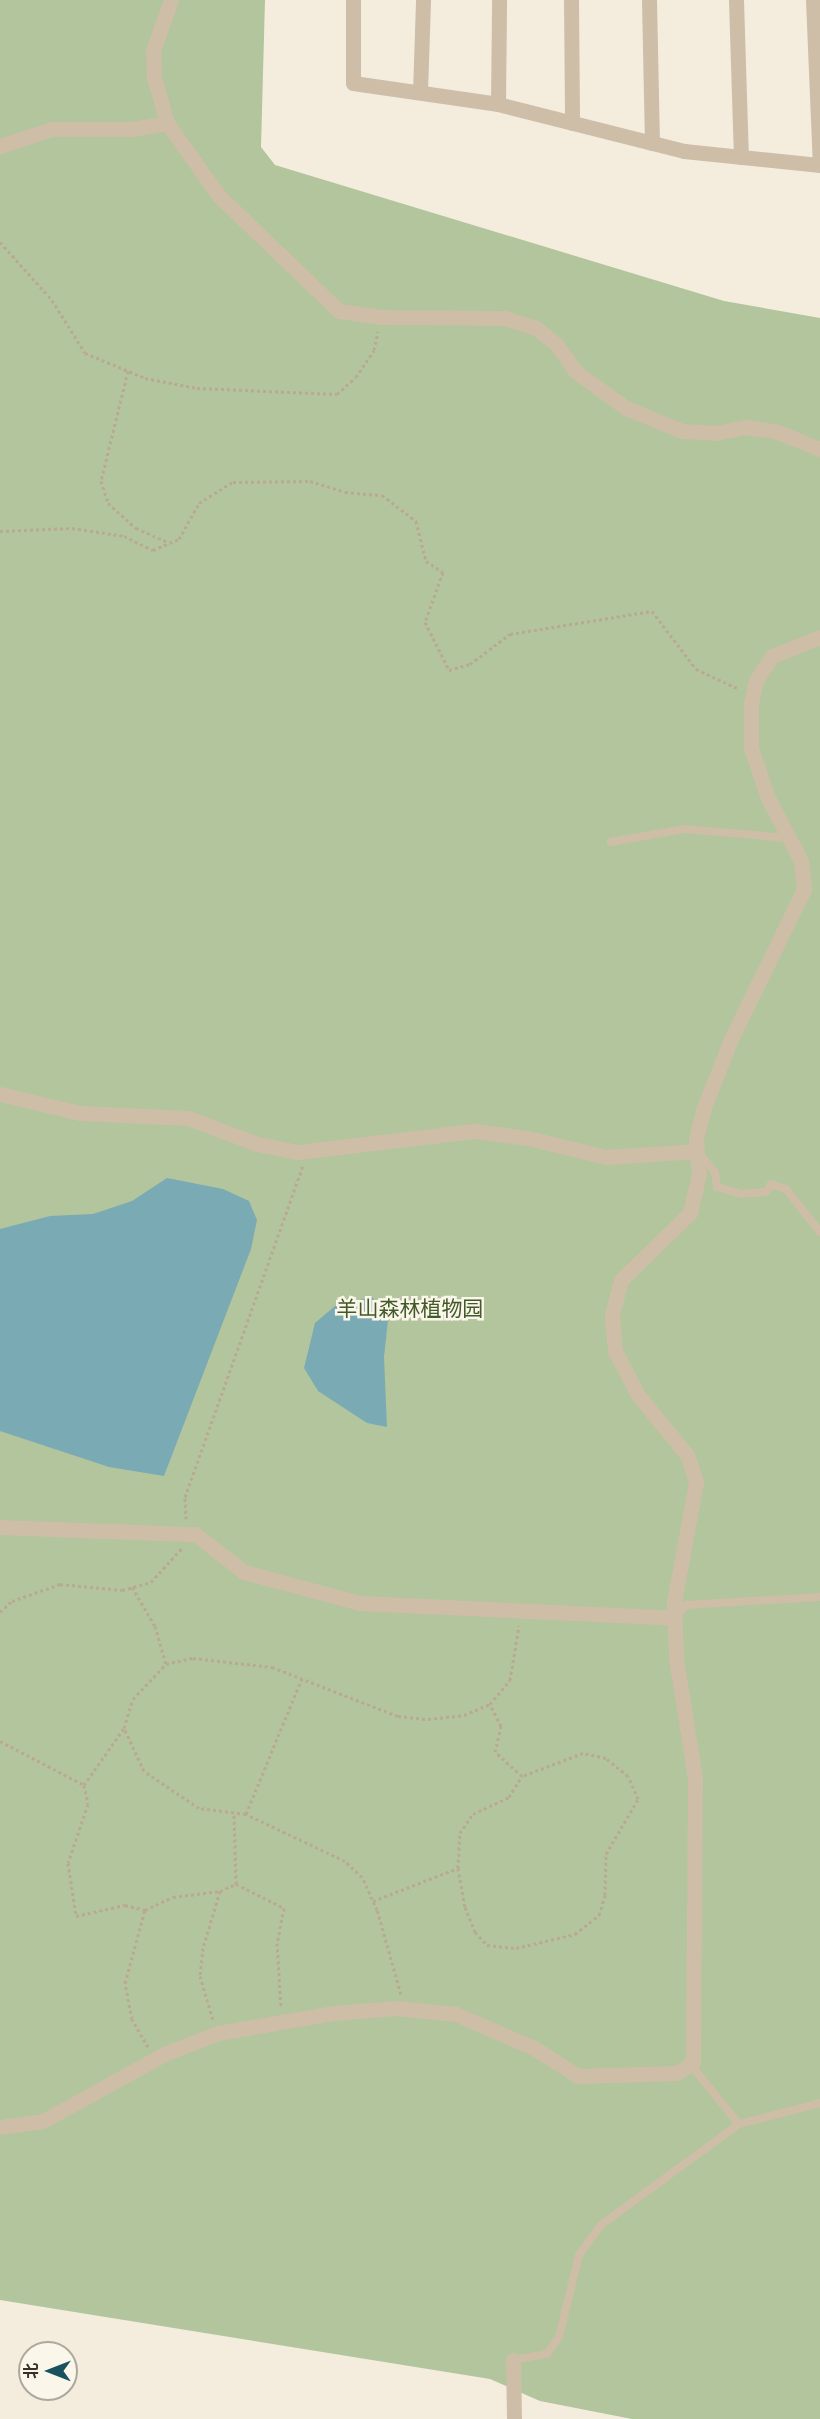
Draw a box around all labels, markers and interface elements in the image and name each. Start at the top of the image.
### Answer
park label: 羊山森林植物园 [337,1296,483,1322]
north arrow [18,2341,78,2401]
text: 北 [21,2363,42,2379]

